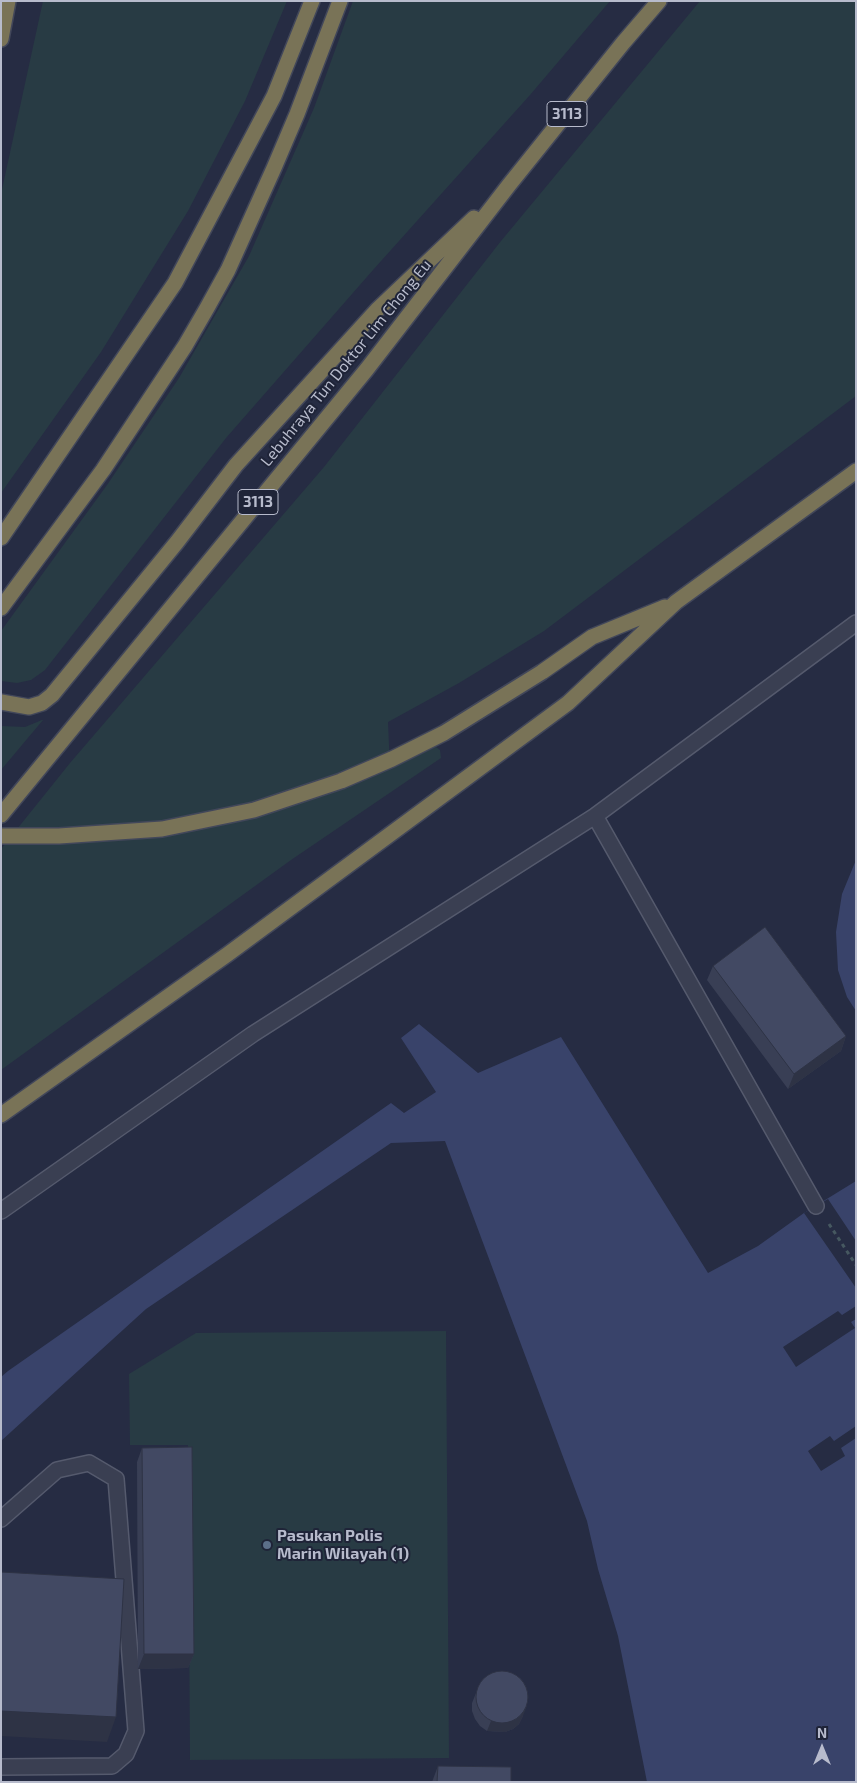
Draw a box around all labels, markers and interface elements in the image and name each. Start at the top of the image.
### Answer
road number: 3113 [547,102,587,126]
street label: Lebuhraya Tun Doktor Lim Chong Eu [257,256,435,470]
road number: 3113 [238,490,278,514]
place label: Pasukan Polis Marin Wilayah (1) [277,1526,409,1564]
marker: Pasukan Polis Marin Wilayah (1) [261,1539,273,1551]
north arrow [797,1723,847,1773]
text: N [817,1724,827,1741]

